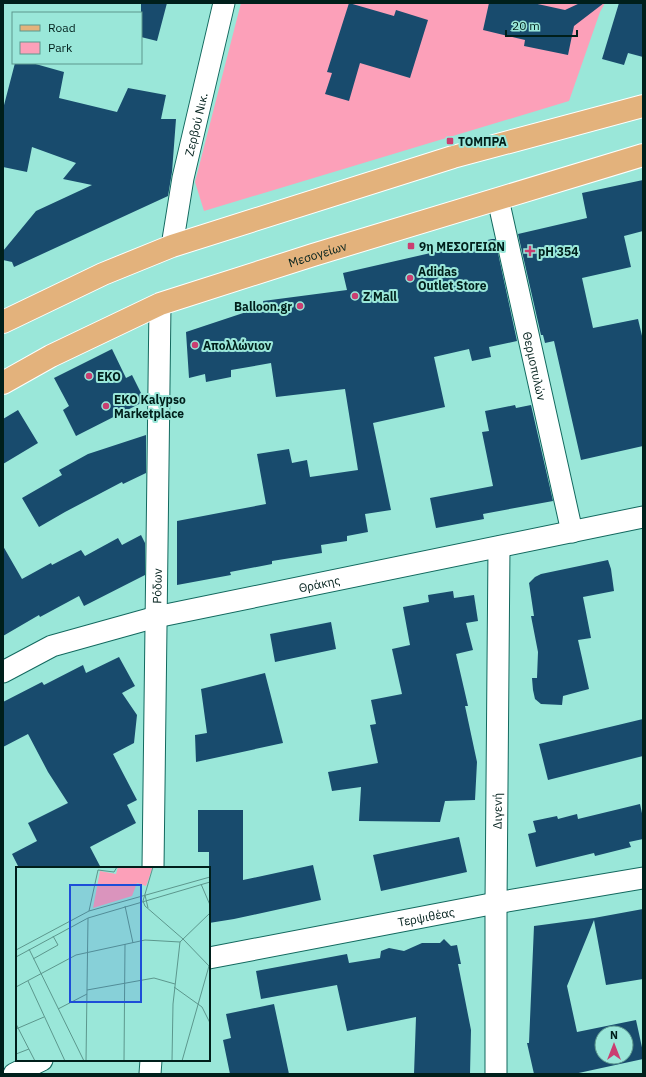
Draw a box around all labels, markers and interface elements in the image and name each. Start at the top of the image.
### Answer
legend [12,12,142,64]
scale bar [506,12,577,38]
text: 20 m [512,18,540,33]
text: Road [48,20,76,35]
text: Park [48,40,73,55]
street label: Ζερβού Νικ. [181,91,210,158]
place label: ΤΟΜΠΡΑ [458,134,507,149]
marker: ΤΟΜΠΡΑ [445,136,455,146]
street label: Μεσογείων [286,238,348,270]
place label: 9η ΜΕΣΟΓΕΙΩΝ [419,239,505,254]
marker: 9η ΜΕΣΟΓΕΙΩΝ [406,241,416,251]
place label: pH 354 [538,244,578,259]
marker: pH 354 [525,246,535,256]
place label: Adidas Outlet Store [418,264,487,293]
marker: Adidas Outlet Store [405,273,415,283]
place label: Z Mall [363,289,397,304]
marker: Z Mall [350,291,360,301]
place label: Balloon.gr [234,299,292,314]
marker: Balloon.gr [295,301,305,311]
street label: Θερμοπυλών [520,330,550,402]
place label: Απολλώνιον [203,338,272,353]
marker: Απολλώνιον [190,340,200,350]
place label: EKO [97,369,121,384]
marker: EKO [84,371,94,381]
place label: EKO Kalypso Marketplace [114,392,186,421]
marker: EKO Kalypso Marketplace [101,401,111,411]
street label: Ρόδων [149,568,164,604]
street label: Θράκης [297,572,341,595]
street label: Διγενή [489,793,504,829]
inset map [16,867,210,1061]
street label: Τερψιθέας [396,904,456,929]
north arrow [594,1025,634,1065]
text: N [610,1028,618,1042]

